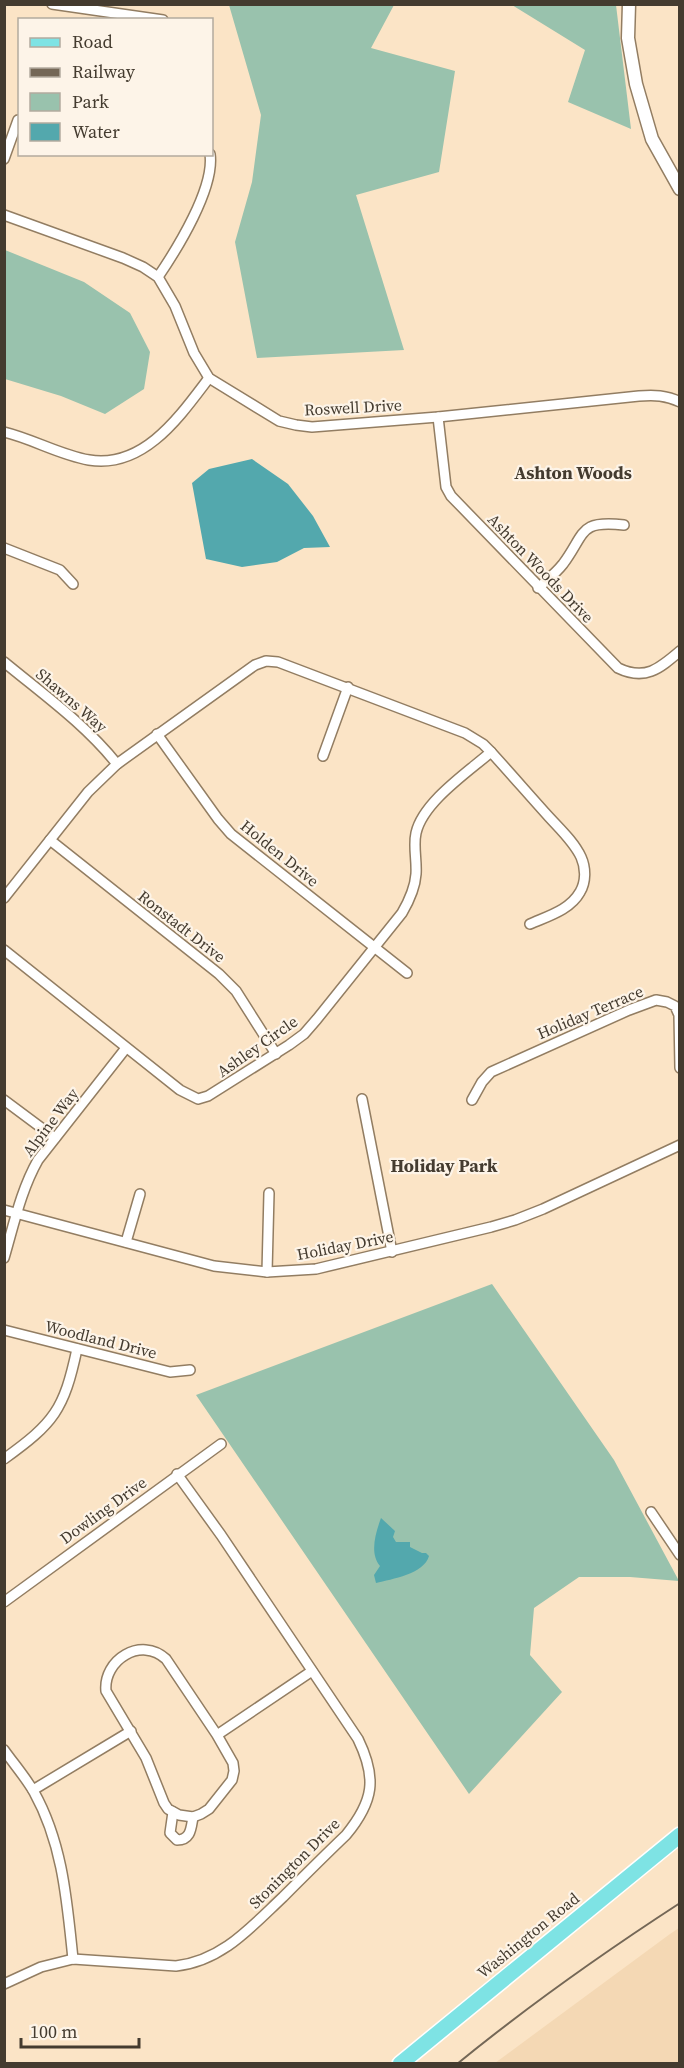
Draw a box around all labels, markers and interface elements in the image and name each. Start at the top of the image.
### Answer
legend [18,18,213,156]
text: Road [72,29,113,54]
text: Railway [72,59,136,84]
text: Park [72,89,109,114]
text: Water [72,119,120,144]
street label: Roswell Drive [304,393,402,421]
district label: Ashton Woods [514,460,632,485]
street label: Ashton Woods Drive [483,509,599,627]
street label: Shawns Way [32,663,113,738]
street label: Holden Drive [236,815,324,891]
street label: Ronstadt Drive [134,885,230,967]
street label: Holiday Terrace [534,980,646,1044]
street label: Ashley Circle [212,1010,302,1082]
street label: Alpine Way [17,1083,84,1161]
district label: Holiday Park [390,1153,498,1178]
street label: Holiday Drive [295,1225,395,1265]
street label: Woodland Drive [43,1314,159,1364]
street label: Dowling Drive [55,1471,151,1549]
street label: Stonington Drive [244,1813,344,1913]
street label: Washington Road [472,1887,584,1983]
scale bar [21,2011,140,2049]
text: 100 m [30,2019,77,2044]

